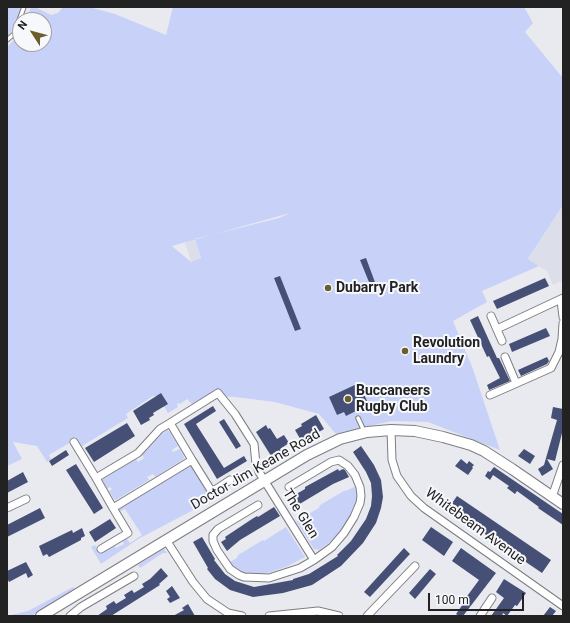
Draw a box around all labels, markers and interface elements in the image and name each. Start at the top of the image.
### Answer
north arrow [12,12,52,52]
text: N [15,18,30,32]
place label: Dubarry Park [336,280,418,296]
marker: Dubarry Park [323,283,333,293]
place label: Revolution Laundry [413,335,480,368]
marker: Revolution Laundry [400,346,410,356]
place label: Buccaneers Rugby Club [356,383,430,416]
marker: Buccaneers Rugby Club [343,394,353,404]
street label: Doctor Jim Keane Road [188,426,324,514]
street label: Whitebeam Avenue [422,485,528,569]
street label: The Glen [278,486,322,542]
scale bar [430,585,526,611]
text: 100 m [435,593,469,607]

